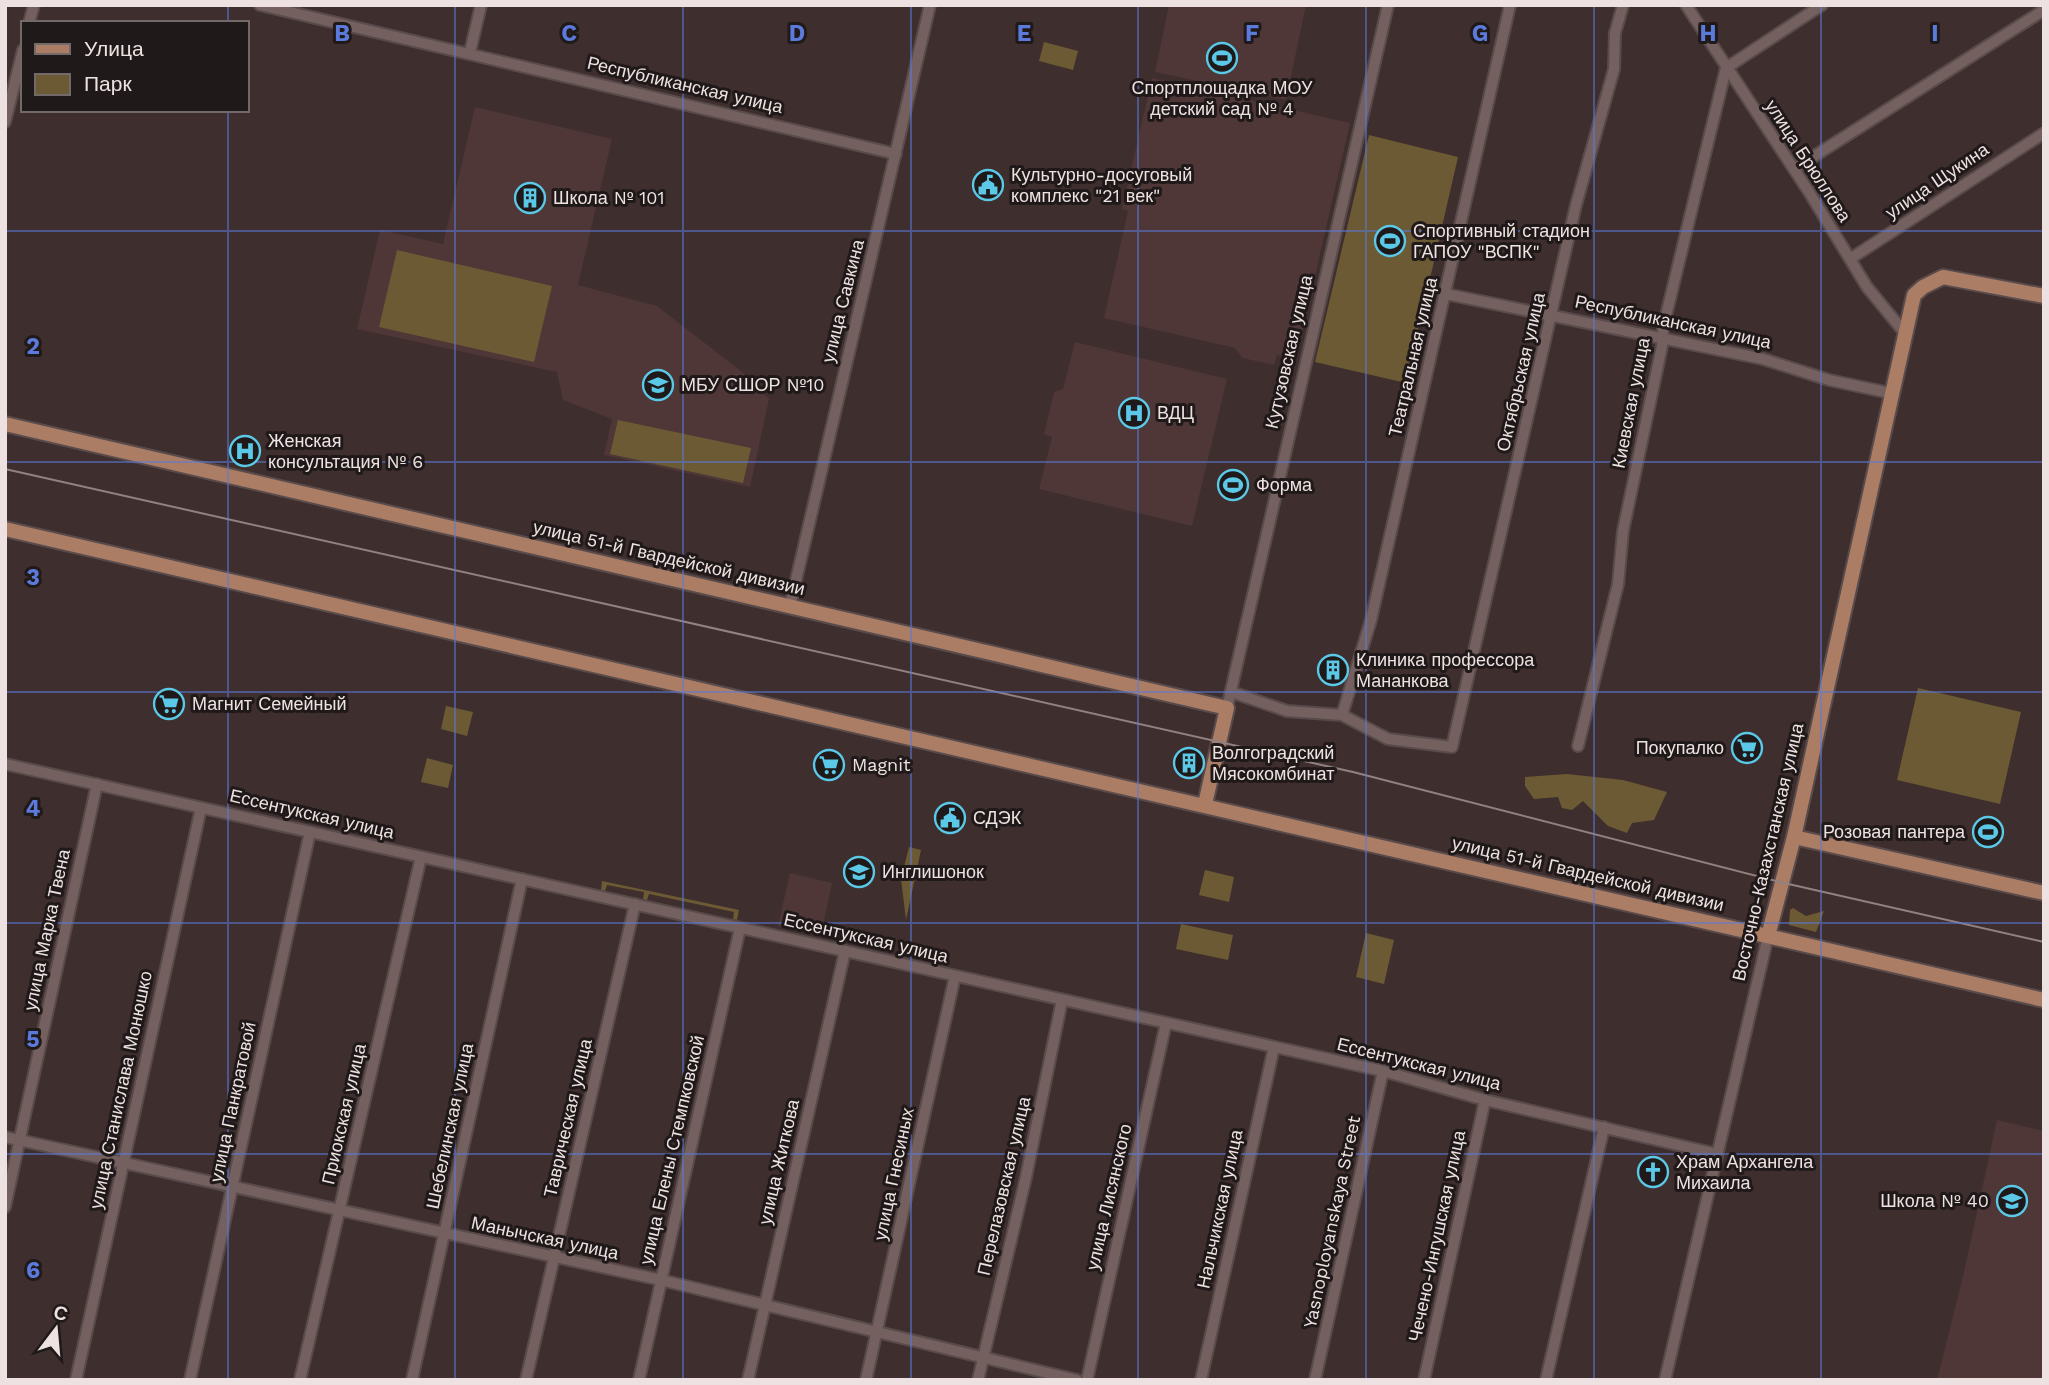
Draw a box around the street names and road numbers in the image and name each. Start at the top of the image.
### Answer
street label: Республиканская улица [585,52,786,117]
street label: улица Брюллова [1761,96,1856,226]
street label: улица Щукина [1881,138,1993,223]
street label: улица Савкина [817,236,868,365]
street label: Кутузовская улица [1261,272,1317,431]
street label: Театральная улица [1384,274,1441,439]
street label: Октябрьская улица [1492,289,1549,453]
street label: Республиканская улица [1573,290,1774,353]
street label: Киевская улица [1608,335,1654,470]
street label: улица 51-й Гвардейской дивизии [531,516,807,599]
street label: Восточно-Казахстанская улица [1728,720,1808,983]
street label: Ессентукская улица [228,784,397,843]
street label: улица 51-й Гвардейской дивизии [1450,832,1726,915]
street label: улица Марка Твена [19,846,74,1013]
street label: Ессентукская улица [782,908,951,967]
street label: улица Станислава Монюшко [85,969,156,1211]
street label: улица Панкратовой [205,1020,260,1184]
street label: улица Елены Стемпковской [635,1033,708,1267]
street label: Ессентукская улица [1335,1033,1504,1094]
street label: Таврическая улица [539,1036,596,1199]
street label: Шебелинская улица [422,1040,478,1211]
street label: Приокская улица [317,1041,370,1186]
street label: Перелазовская улица [973,1094,1035,1277]
street label: улица Житкова [754,1096,803,1227]
street label: улица Гнесиных [869,1106,918,1242]
street label: Yasnoployanskaya Street [1299,1113,1364,1330]
street label: улица Лисянского [1081,1122,1136,1272]
street label: Нальчикская улица [1192,1127,1247,1290]
street label: Чечено-Ингушская улица [1404,1127,1469,1343]
street label: Манычская улица [469,1212,622,1264]

